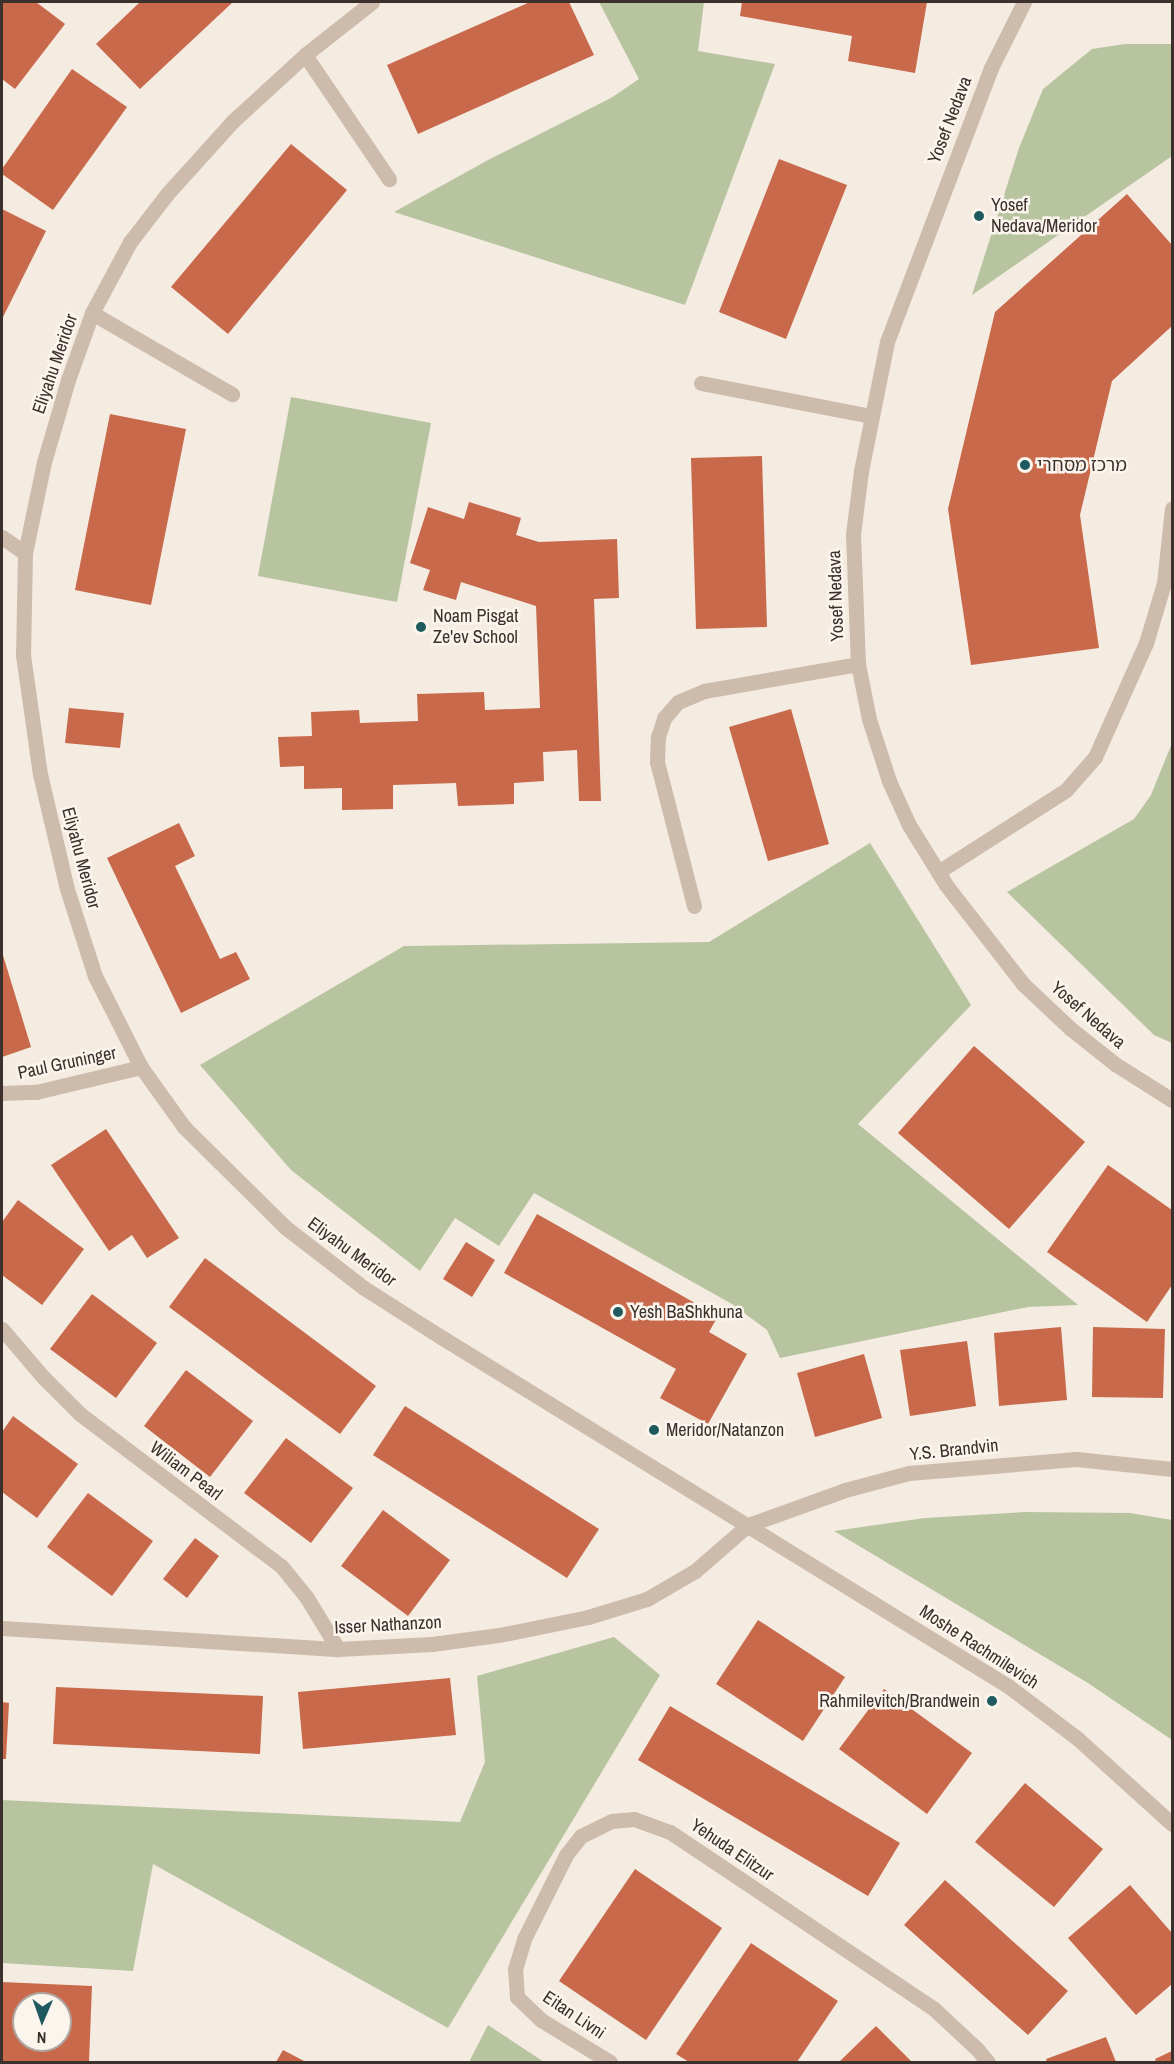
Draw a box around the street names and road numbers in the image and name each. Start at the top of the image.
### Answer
street label: Yosef Nedava [924,73,976,167]
street label: Eliyahu Meridor [28,311,82,417]
street label: Yosef Nedava [824,550,848,642]
street label: Eliyahu Meridor [57,805,105,911]
street label: Yosef Nedava [1046,977,1130,1053]
street label: Paul Gruninger [16,1042,118,1084]
street label: Eliyahu Meridor [304,1213,400,1291]
street label: Y.S. Brandvin [909,1435,999,1465]
street label: Wiliam Pearl [146,1437,226,1505]
street label: Moshe Rachmilevich [915,1600,1043,1694]
street label: Isser Nathanzon [334,1611,442,1639]
street label: Yehuda Elitzur [686,1814,778,1886]
street label: Eitan Livni [539,1986,609,2044]

